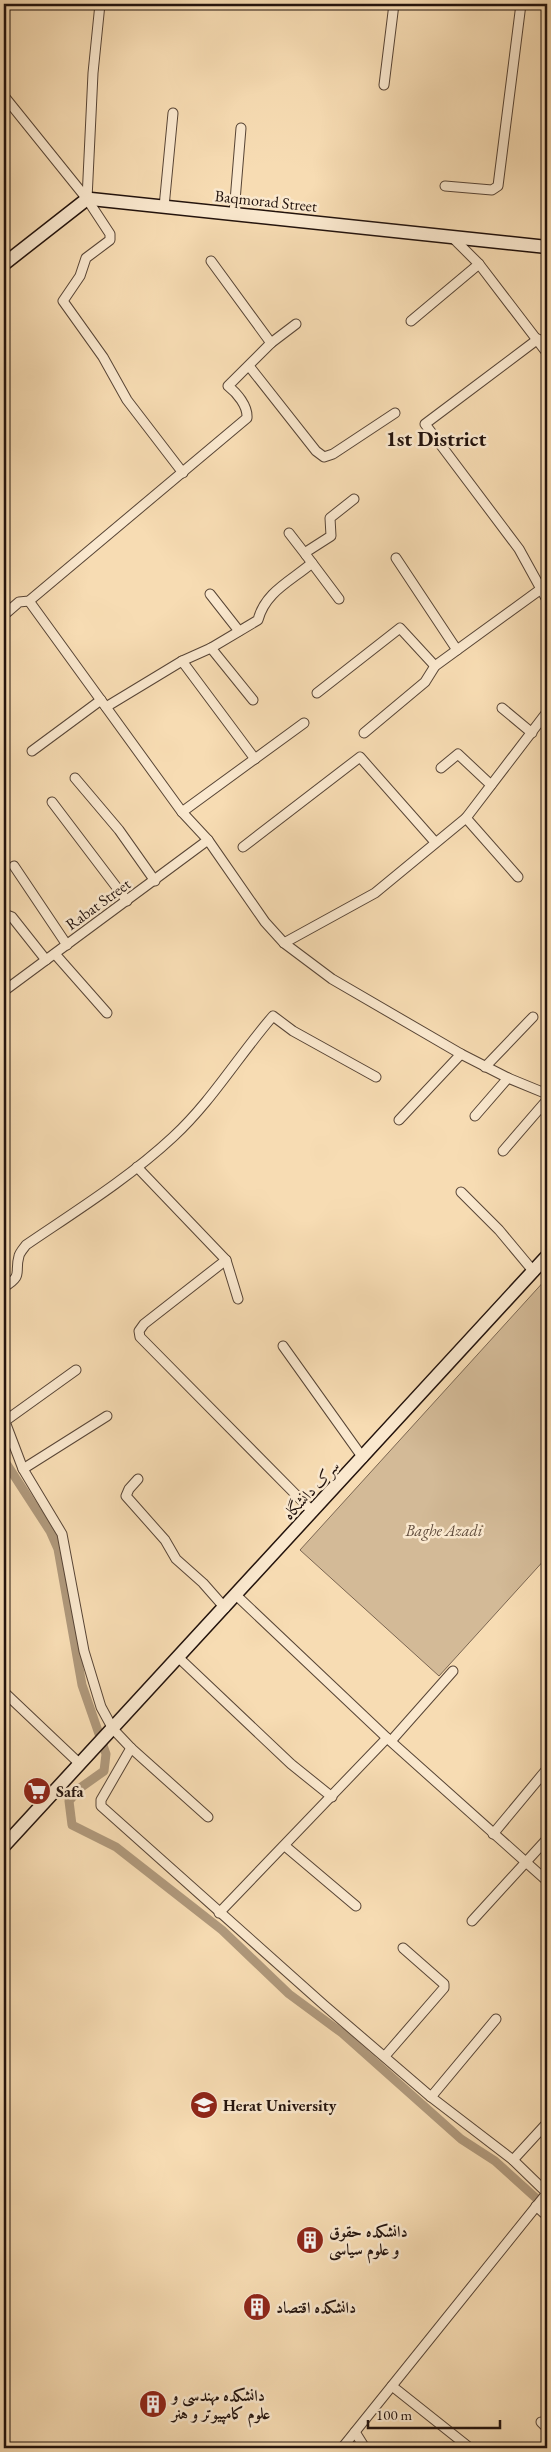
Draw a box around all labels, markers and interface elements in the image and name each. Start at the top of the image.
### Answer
street label: Baqmorad Street [214,185,318,217]
district label: 1st District [386,425,486,452]
street label: Rabat Street [61,873,135,935]
street label: سرک دانشگاه [278,1456,344,1524]
park label: Baghe Azadi [404,1520,484,1541]
supermarket icon: Safa [22,1776,52,1806]
place label: Safa [56,1781,84,1802]
school or university icon: Herat University [189,2090,219,2120]
place label: Herat University [223,2095,337,2116]
place label: دانشکده حقوق و علوم سیاسی [329,2221,408,2264]
building icon: دانشکده حقوق و علوم سیاسی [295,2225,325,2255]
building icon: دانشکده اقتصاد [242,2292,272,2322]
place label: دانشکده اقتصاد [276,2297,356,2318]
place label: دانشکده مهندسی و علوم کامپیوتر و هنر [170,2385,270,2428]
building icon: دانشکده مهندسی و علوم کامپیوتر و هنر [138,2389,168,2419]
scale bar [368,2397,501,2429]
text: 100 m [376,2405,413,2424]

